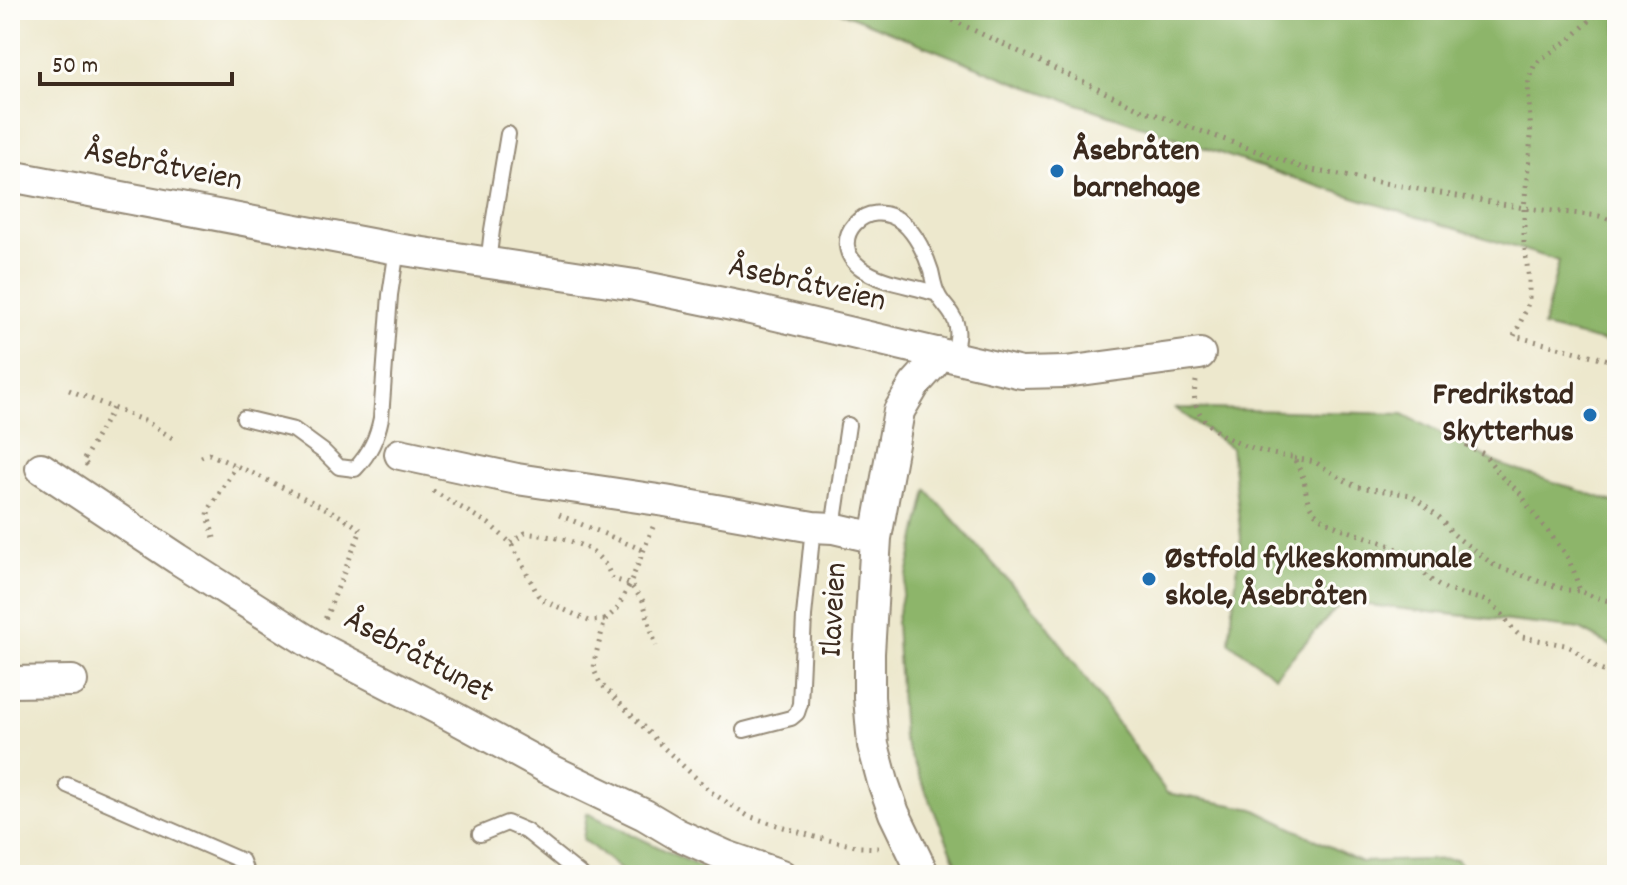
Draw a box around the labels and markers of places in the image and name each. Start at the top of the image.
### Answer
place label: Åsebråten barnehage [1073,130,1200,213]
marker: Åsebråten barnehage [1048,162,1066,180]
place label: Fredrikstad Skytterhus [1433,374,1574,457]
marker: Fredrikstad Skytterhus [1581,406,1599,424]
place label: Østfold fylkeskommunale skole, Åsebråten [1165,538,1472,621]
marker: Østfold fylkeskommunale skole, Åsebråten [1140,570,1158,588]

